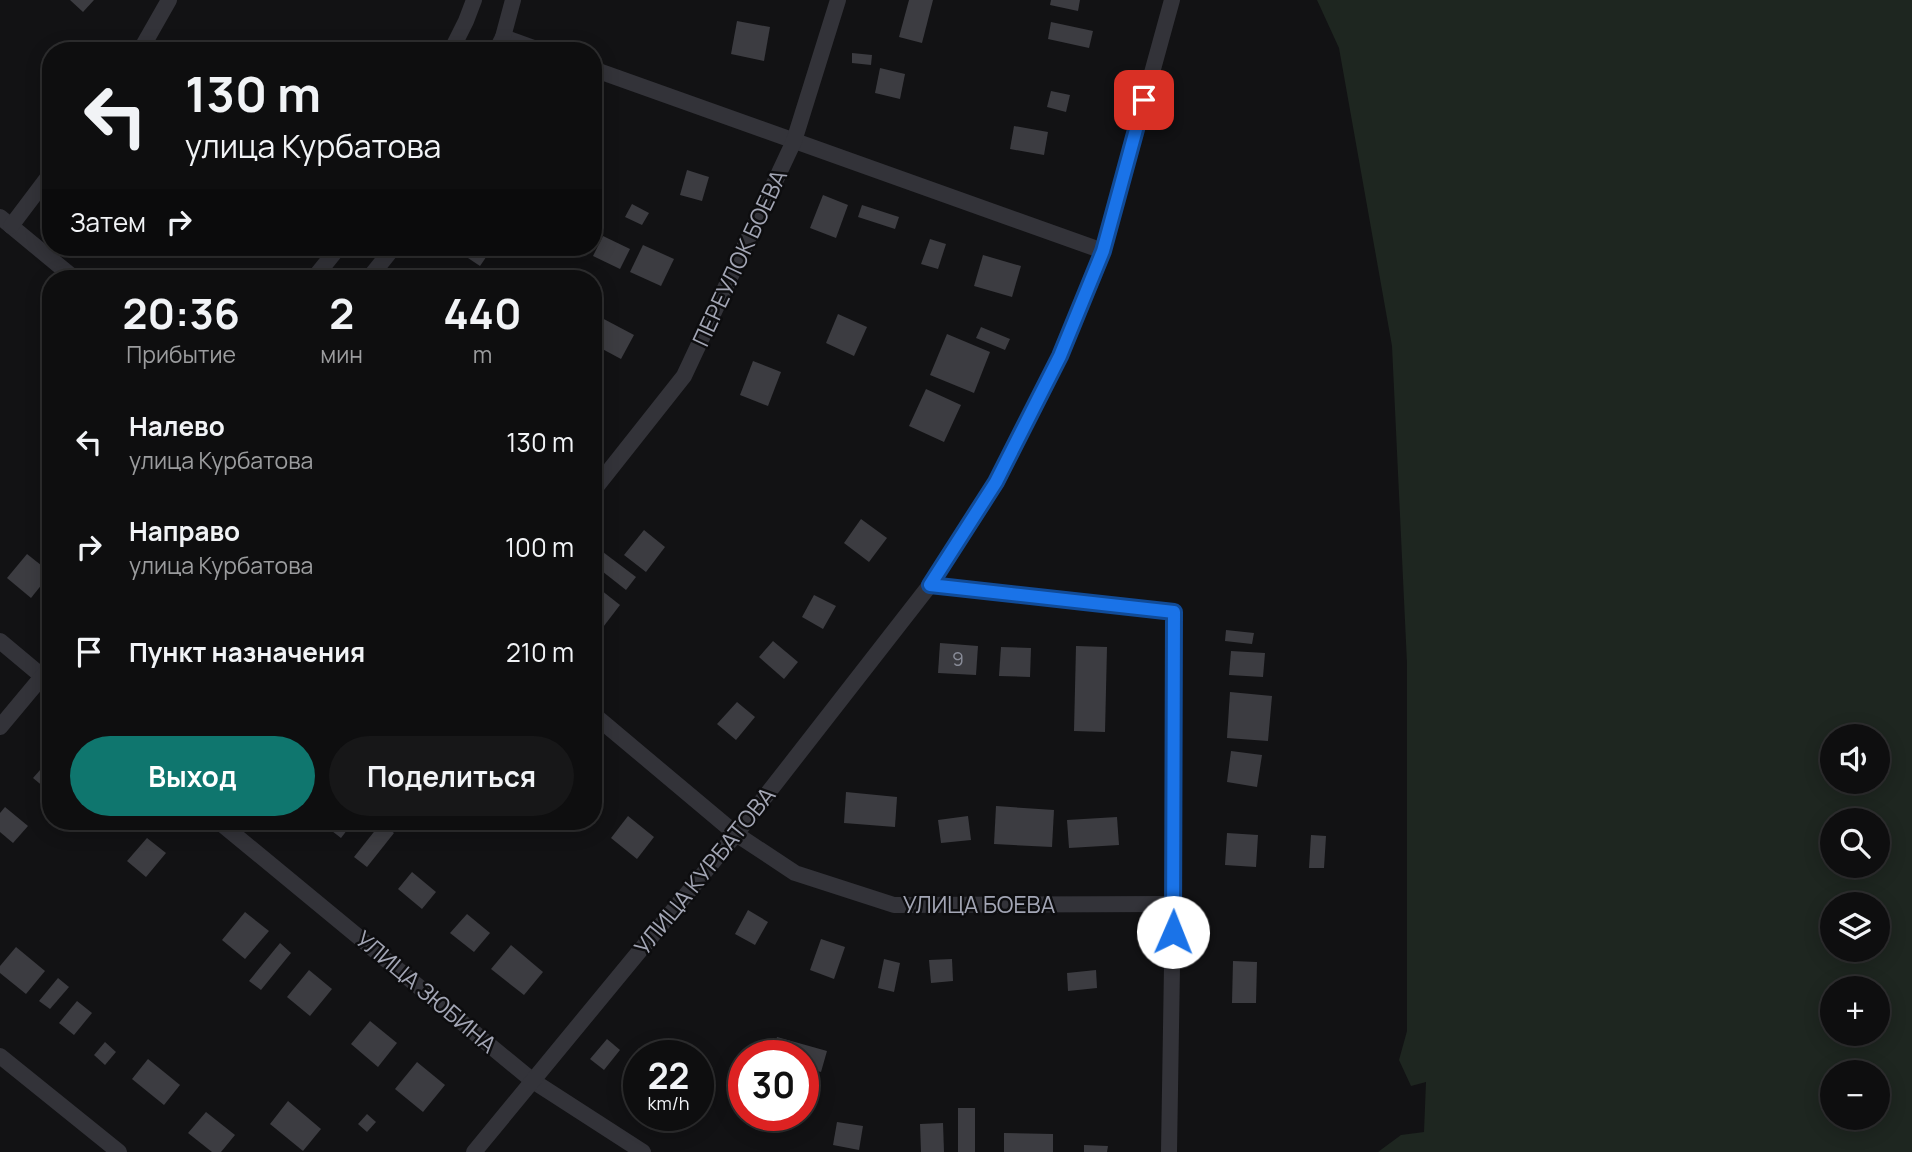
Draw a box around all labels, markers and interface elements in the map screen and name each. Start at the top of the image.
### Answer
text: 130 m [185,60,321,127]
icon: left [70,70,161,161]
pin [1114,70,1174,130]
icon: arrive [1125,81,1163,119]
text: улица Курбатова [185,124,441,168]
street label: ПЕРЕУЛОК БОЕВА [684,164,794,351]
icon: right [160,203,198,241]
text: Затем [70,204,146,240]
text: 20:36 [122,284,240,342]
text: 2 [329,284,354,342]
text: 440 [443,284,522,342]
text: Прибытие [126,338,236,370]
text: мин [320,338,363,370]
text: m [473,338,492,370]
text: Налево [129,408,225,444]
icon: left [70,423,108,461]
text: 130 m [506,424,574,460]
text: улица Курбатова [129,444,313,476]
text: Направо [129,513,240,549]
icon: right [70,528,108,566]
text: 100 m [505,529,574,565]
text: улица Курбатова [129,549,313,581]
icon: arrive [70,633,108,671]
text: Пункт назначения [129,634,365,670]
text: 210 m [506,634,574,670]
house number: 9 [952,646,964,672]
map controls [1820,724,1890,1130]
button: sound [1820,724,1890,794]
button: Выход [70,736,315,816]
button: Поделиться [329,736,574,816]
street label: УЛИЦА КУРБАТОВА [626,779,782,961]
button: search [1820,808,1890,878]
street label: УЛИЦА БОЕВА [903,888,1056,920]
button: layers [1820,892,1890,962]
position arrow [1136,895,1210,969]
street label: УЛИЦА ЗЮБИНА [349,923,504,1060]
button: + [1820,976,1890,1046]
speed limit sign: 30 [728,1040,819,1131]
text: 22 [648,1052,689,1100]
button: − [1820,1060,1890,1130]
text: km/h [648,1091,689,1115]

